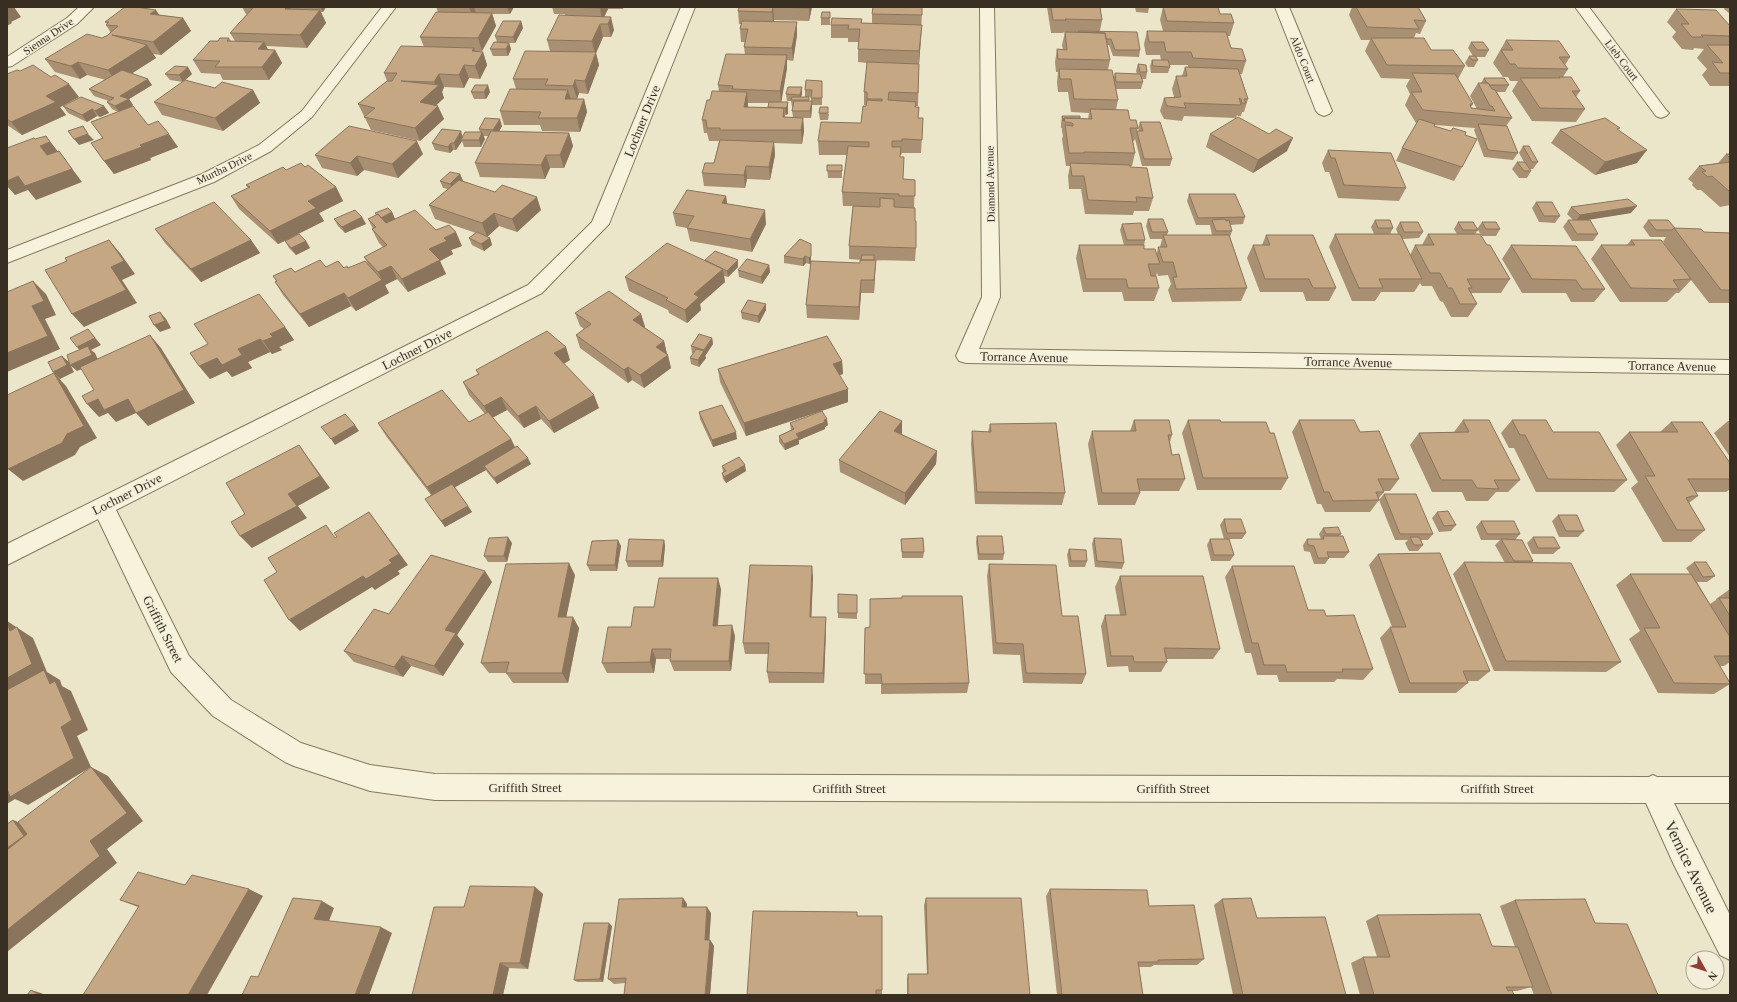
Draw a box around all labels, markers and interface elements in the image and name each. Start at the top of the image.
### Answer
street label: Sienna Drive [21,15,75,57]
street label: Aldo Court [1288,34,1318,84]
street label: Lieb Court [1603,37,1641,83]
street label: Lochner Drive [621,83,663,159]
street label: Diamond Avenue [983,146,997,222]
street label: Murtha Drive [194,149,254,187]
street label: Lochner Drive [380,325,455,373]
street label: Torrance Avenue [980,349,1068,365]
street label: Torrance Avenue [1304,354,1392,370]
street label: Torrance Avenue [1628,358,1716,374]
street label: Lochner Drive [90,470,165,518]
street label: Griffith Street [140,593,186,665]
street label: Griffith Street [488,780,562,795]
street label: Griffith Street [812,781,886,796]
street label: Griffith Street [1136,781,1210,796]
street label: Griffith Street [1460,781,1534,796]
street label: Vernice Avenue [1661,818,1721,916]
north arrow [1685,950,1725,990]
text: N [1706,969,1720,983]

